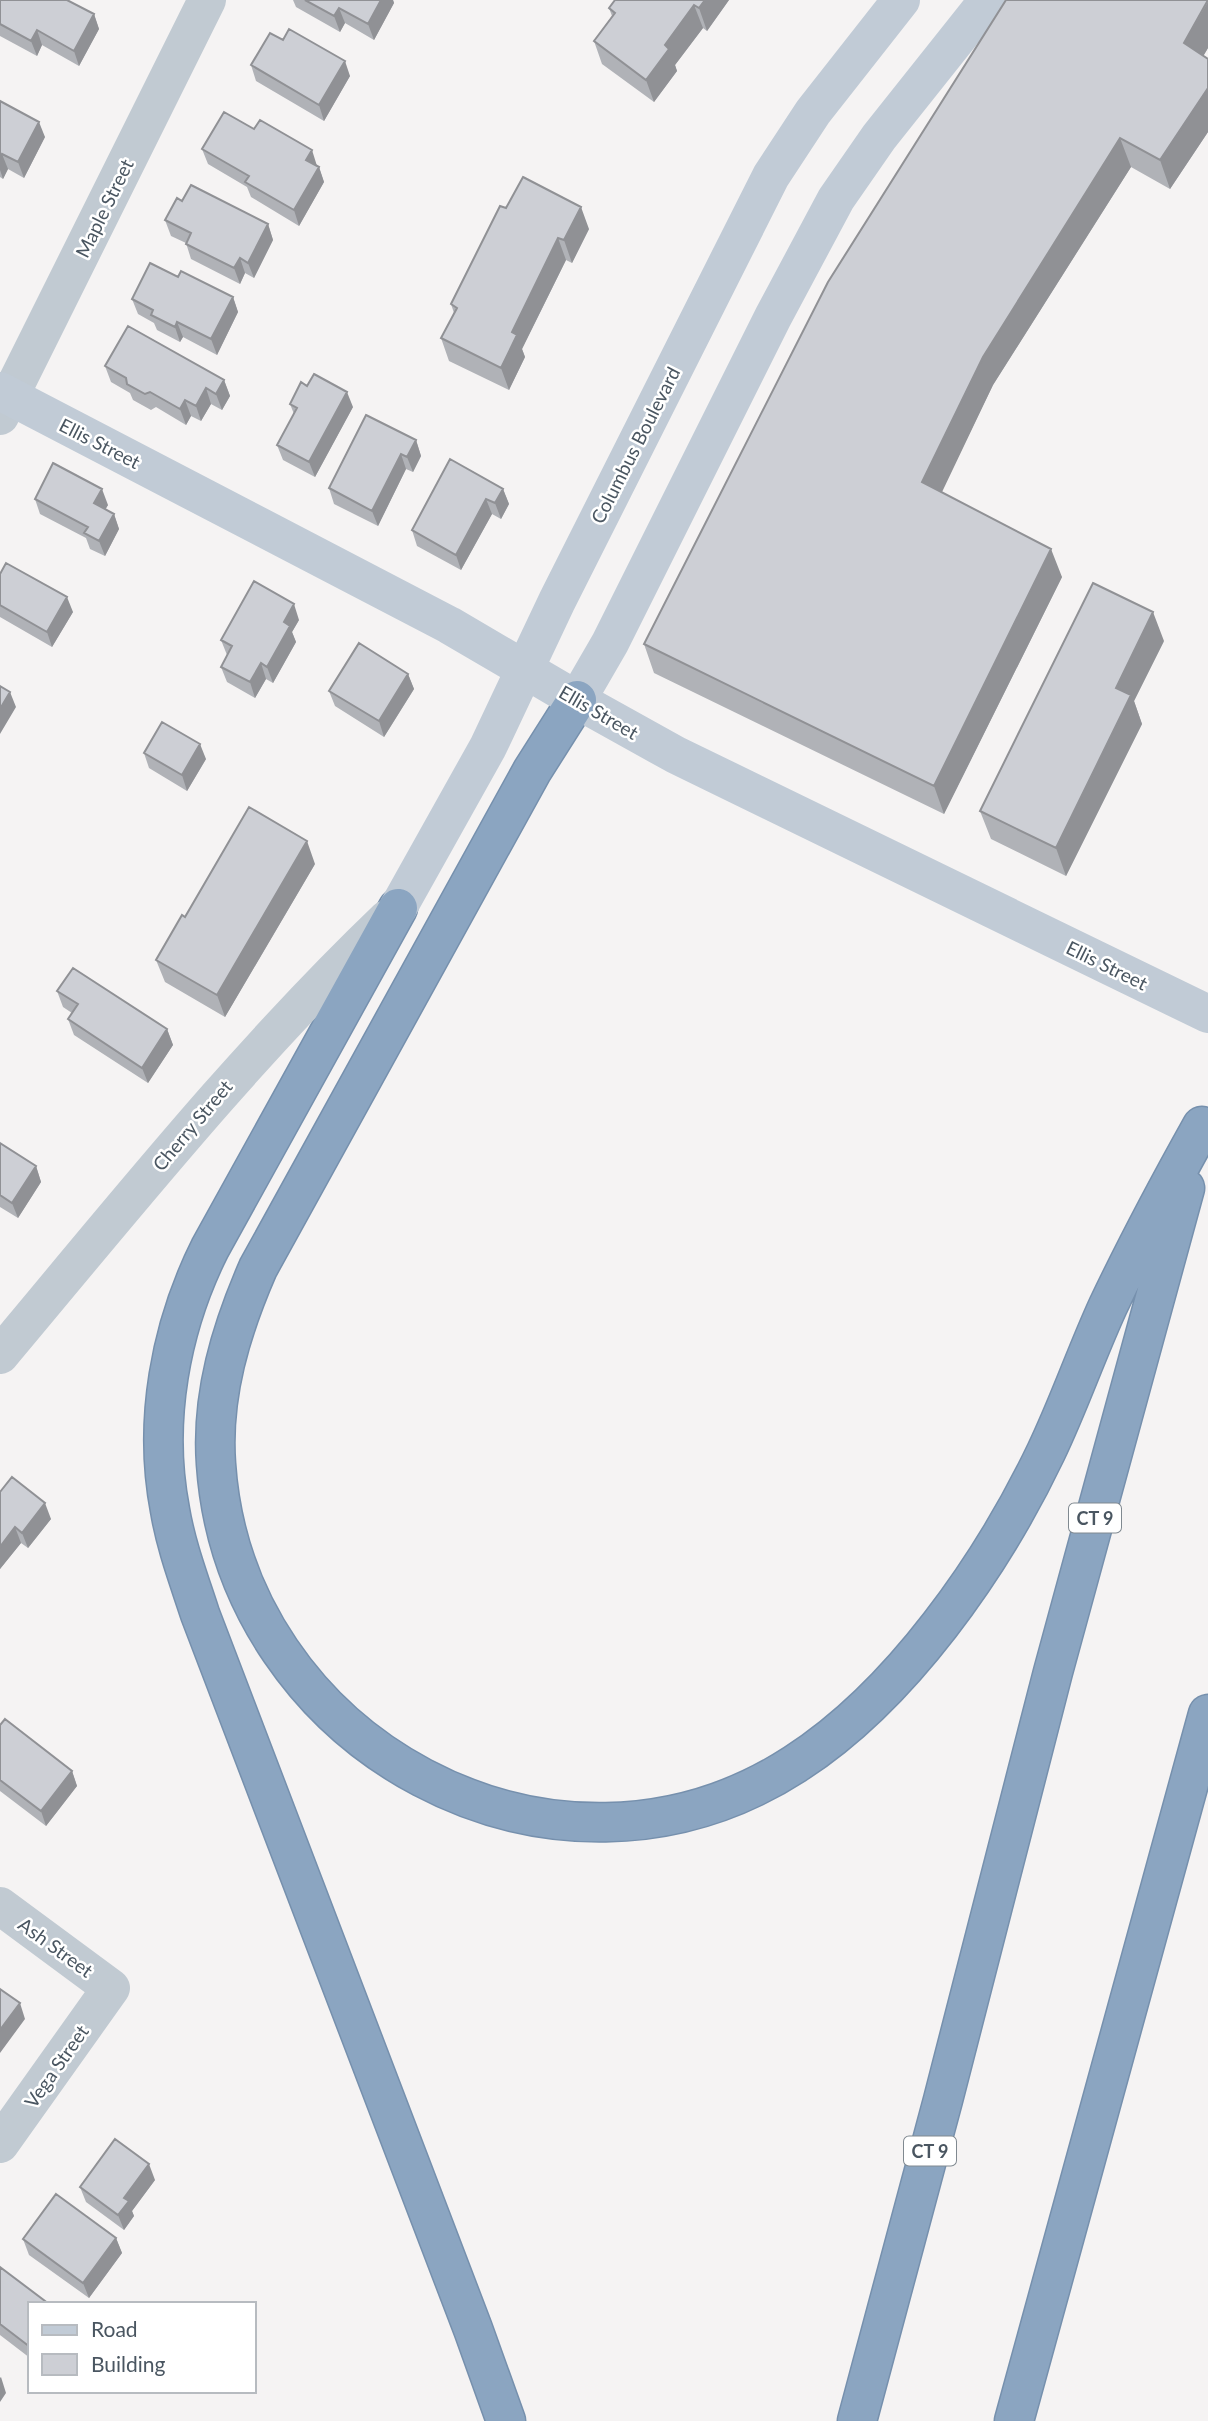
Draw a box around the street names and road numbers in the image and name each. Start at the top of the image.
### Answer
street label: Maple Street [70,155,138,261]
street label: Columbus Boulevard [586,363,684,527]
street label: Ellis Street [56,413,144,473]
street label: Ellis Street [555,680,643,744]
street label: Ellis Street [1063,935,1152,995]
street label: Cherry Street [147,1075,237,1175]
road number: CT 9 [1069,1504,1121,1532]
street label: Ash Street [14,1912,98,1982]
street label: Vega Street [19,2020,93,2112]
road number: CT 9 [904,2136,956,2166]

